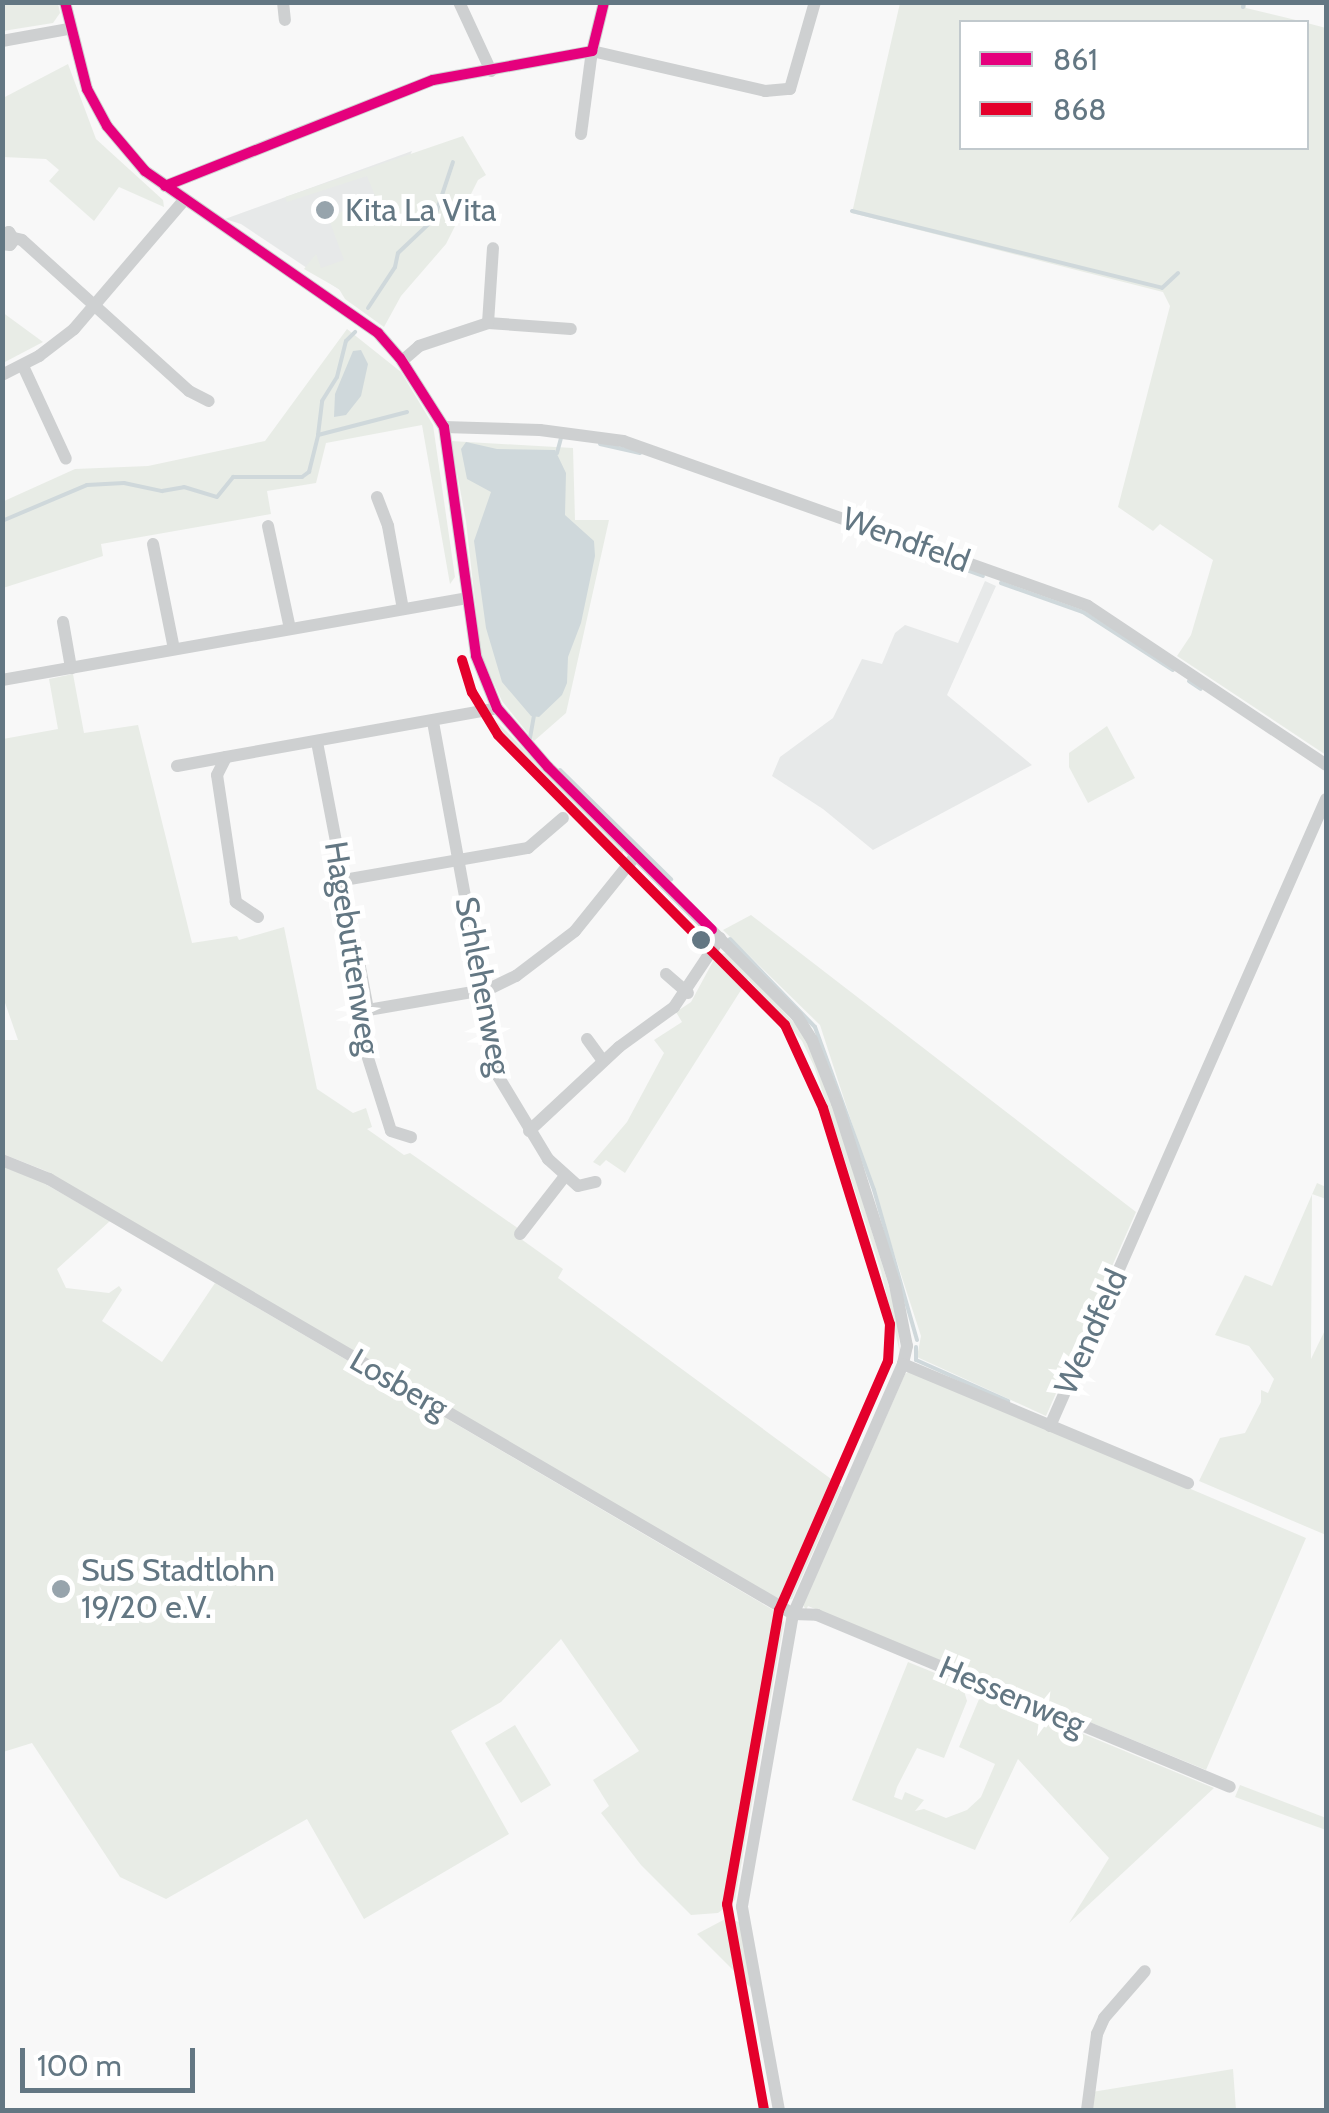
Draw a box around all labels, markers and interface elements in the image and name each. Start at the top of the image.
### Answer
legend [959,20,1309,150]
text: 861 [1053,41,1098,78]
text: 868 [1053,91,1106,128]
place label: Kita La Vita [345,191,496,229]
marker: Kita La Vita [314,199,336,221]
street label: Wendfeld [837,499,975,581]
street label: Hagebuttenweg [316,839,388,1057]
street label: Schlehenweg [447,893,519,1079]
unlabelled marker [691,930,711,950]
street label: Wendfeld [1046,1264,1136,1400]
street label: Losberg [343,1341,455,1427]
place label: SuS Stadtlohn 19/20 e.V. [81,1552,275,1627]
marker: SuS Stadtlohn 19/20 e.V. [50,1578,72,1600]
street label: Hessenweg [933,1648,1091,1744]
scale bar [25,2028,200,2090]
text: 100 m [37,2047,122,2084]

